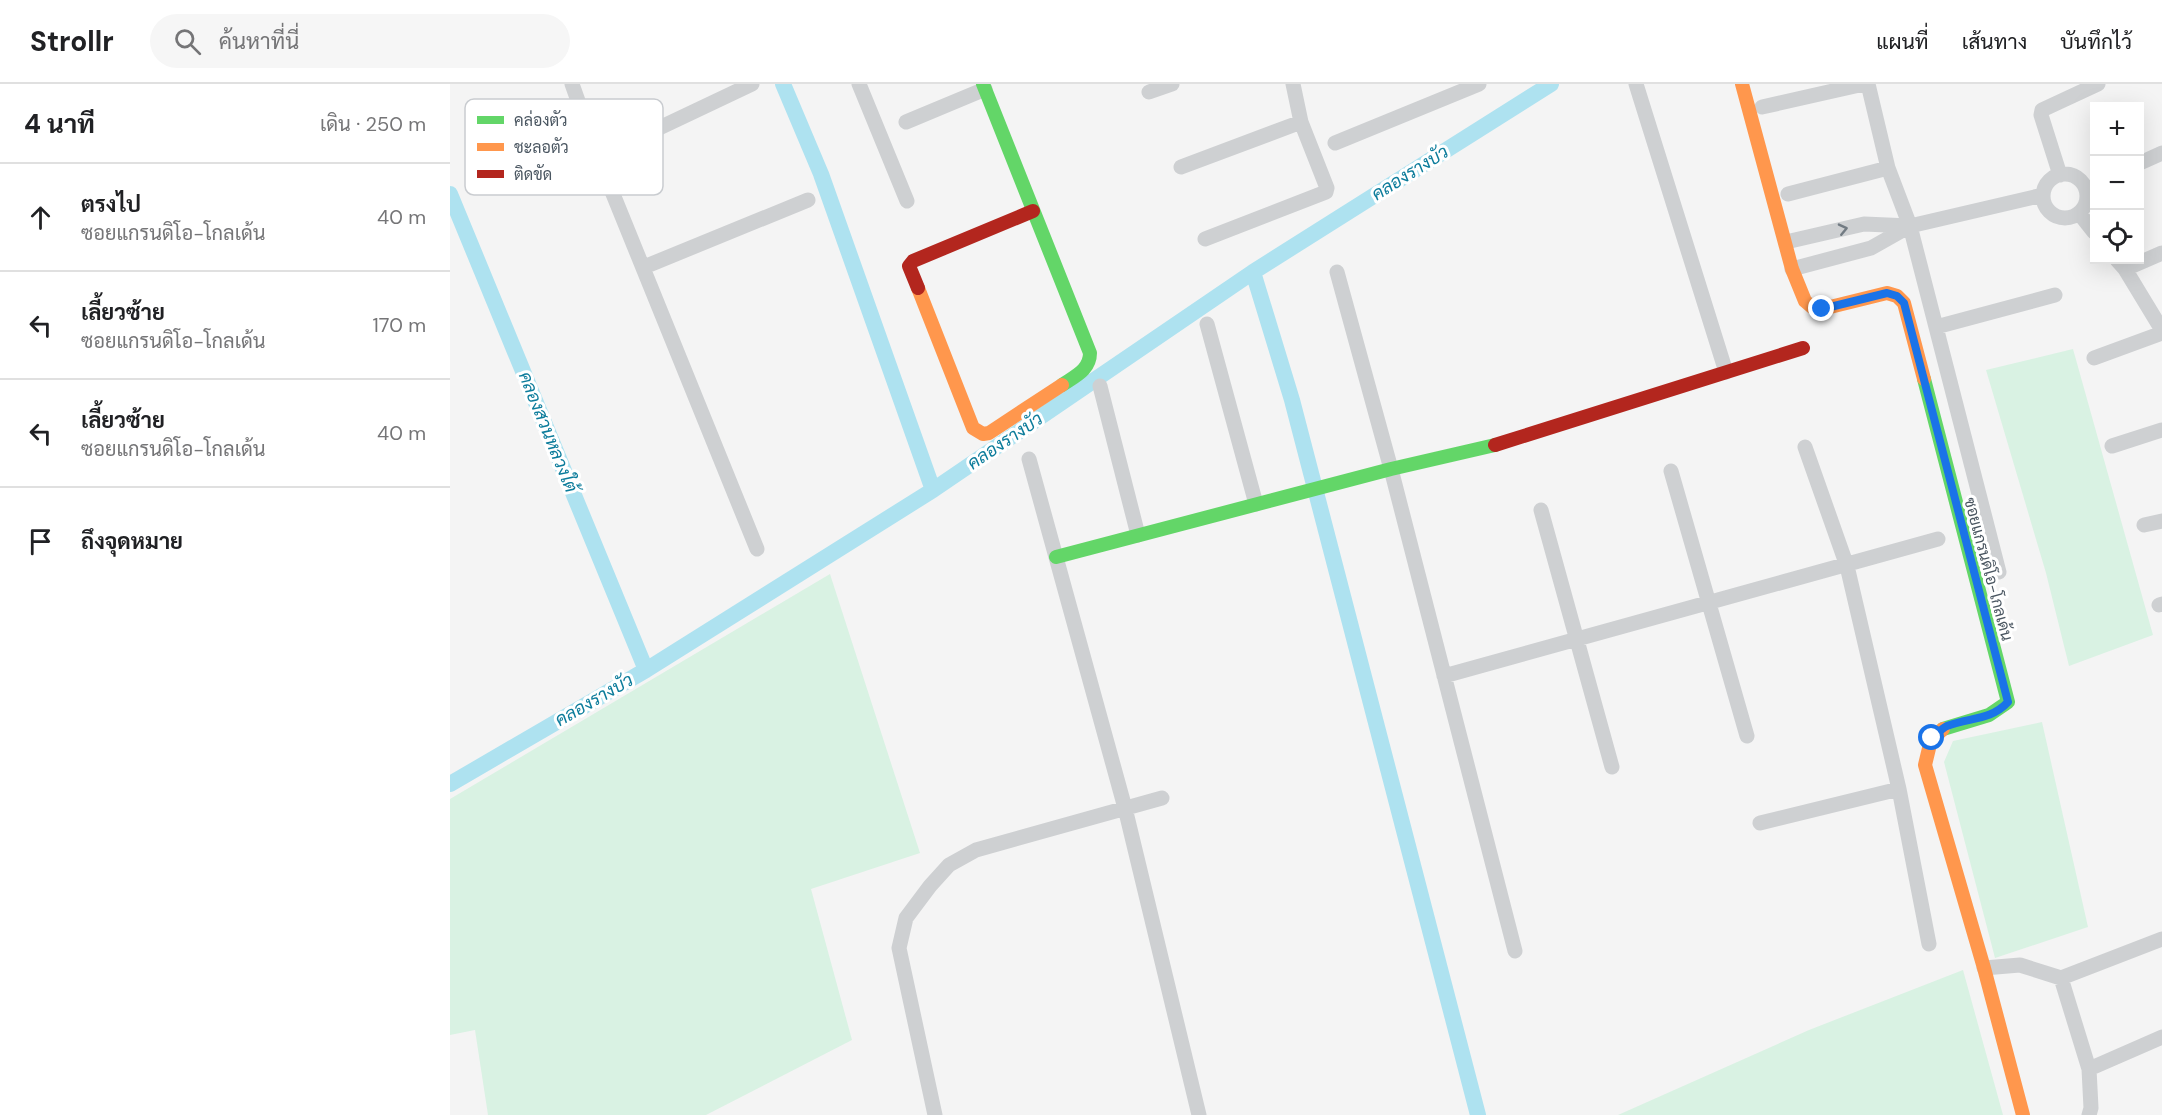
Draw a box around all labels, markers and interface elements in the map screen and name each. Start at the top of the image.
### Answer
search box [150,14,570,68]
text: Strollr [30,23,114,60]
icon: search [171,25,204,58]
text: ค้นหาที่นี่ [219,27,299,56]
text: แผนที่ [1876,28,1929,56]
text: เส้นทาง [1962,28,2027,56]
text: บันทึกไว้ [2060,28,2132,56]
legend [465,99,663,195]
map controls [2090,102,2144,264]
button: + [2090,102,2144,156]
text: 4 นาที [24,107,95,141]
text: คล่องตัว [514,110,568,131]
text: เดิน · 250 m [320,111,426,137]
text: ชะลอตัว [514,137,569,158]
water label: คลองรางบัว [1367,140,1453,206]
button: − [2090,156,2144,210]
text: ติดขัด [514,164,552,185]
text: ตรงไป [81,190,141,219]
icon: ahead [24,201,57,234]
text: 40 m [377,204,426,230]
button: locate [2090,210,2144,264]
text: ซอยแกรนดิโอ-โกลเด้น [81,220,265,246]
one-way arrow [1838,224,1848,237]
route end [1808,295,1834,321]
text: เลี้ยวซ้าย [81,298,165,327]
icon: left [24,309,57,342]
text: 170 m [373,312,426,338]
text: ซอยแกรนดิโอ-โกลเด้น [81,328,265,354]
water label: คลองสวนหลวงใต้ [513,368,585,499]
text: เลี้ยวซ้าย [81,406,165,435]
water label: คลองรางบัว [962,407,1048,475]
icon: left [24,417,57,450]
text: 40 m [377,420,426,446]
text: ซอยแกรนดิโอ-โกลเด้น [81,436,265,462]
street label: ซอยแกรนดิโอ-โกลเด้น [1959,495,2019,643]
icon: arrive [24,525,57,558]
text: ถึงจุดหมาย [81,527,183,556]
water label: คลองรางบัว [551,668,637,732]
route start [1918,724,1944,750]

